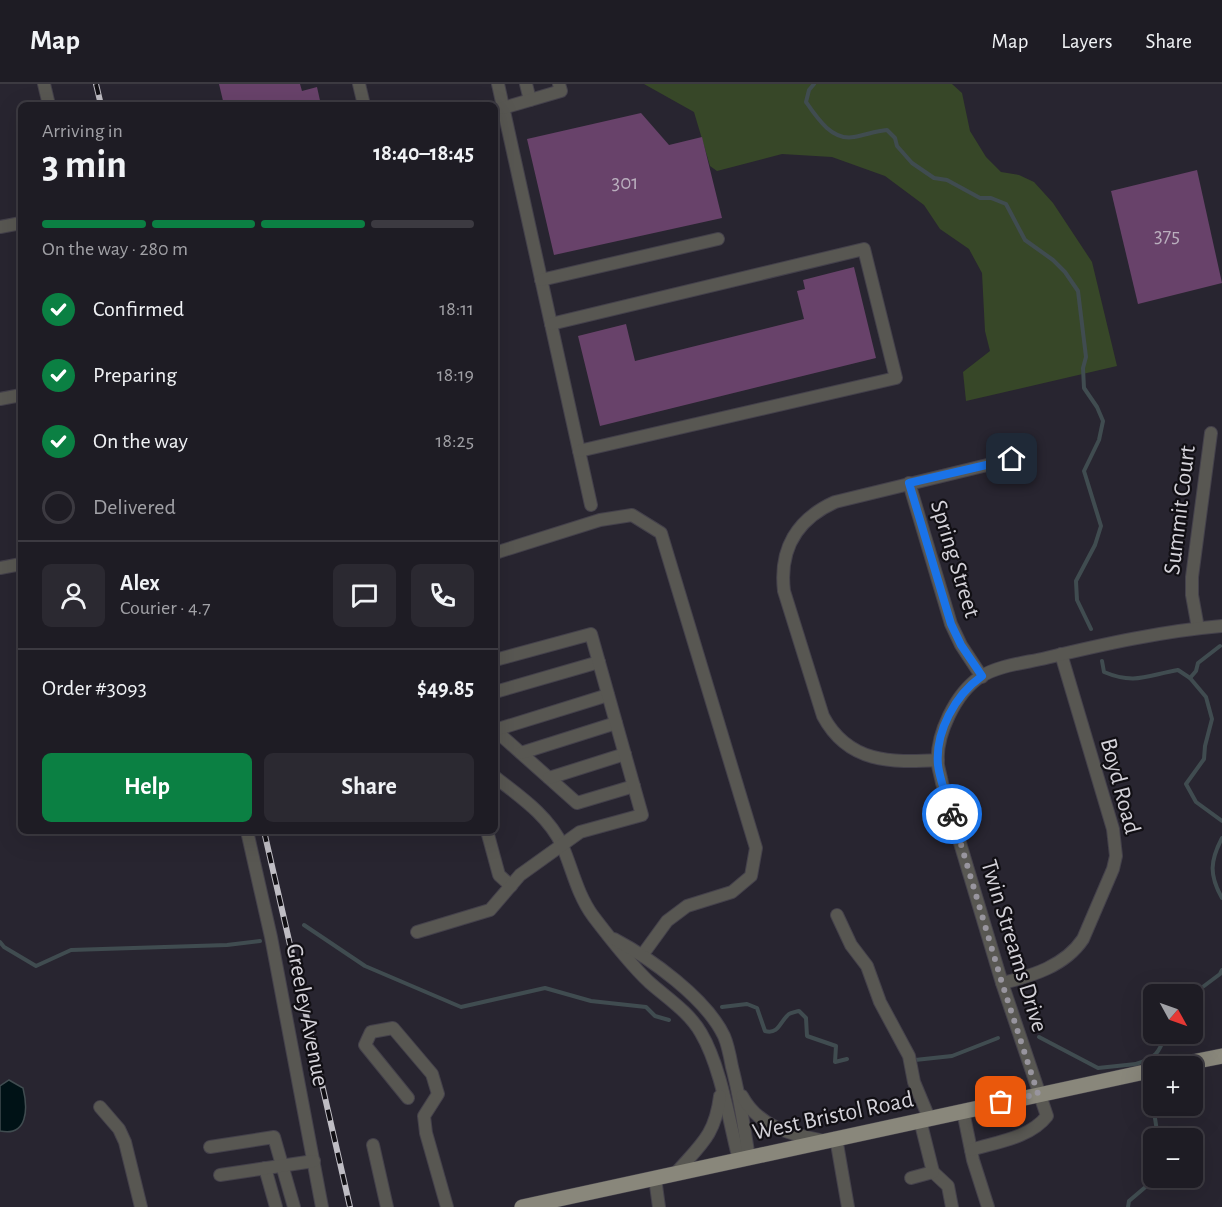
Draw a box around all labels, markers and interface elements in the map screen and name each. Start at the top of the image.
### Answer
text: Map [30,27,80,55]
text: Map [992,31,1028,52]
text: Layers [1061,31,1112,52]
text: Share [1145,31,1192,52]
text: Arriving in [42,121,123,141]
text: 18:40–18:45 [373,142,474,164]
text: 3 min [42,146,127,185]
house number: 301 [612,172,638,193]
house number: 375 [1154,225,1180,246]
text: On the way · 280 m [42,239,188,259]
icon: check [42,293,75,326]
text: Confirmed [93,298,184,320]
text: 18:11 [439,299,474,319]
icon: check [42,359,75,392]
text: Preparing [93,364,177,386]
text: 18:19 [437,365,474,385]
icon: check [42,425,75,458]
text: On the way [93,430,188,452]
text: 18:25 [436,431,474,451]
pin [986,433,1037,484]
icon: home [995,442,1028,475]
street label: Summit Court [1160,444,1200,576]
text: Delivered [93,496,176,518]
street label: Spring Street [926,497,984,621]
button: person [42,564,105,627]
button: chat [333,564,396,627]
button: phone [411,564,474,627]
text: Alex [120,572,160,594]
text: Courier · 4.7 [120,598,211,618]
text: Order #3093 [42,677,147,699]
text: $49.85 [417,677,474,699]
street label: Boyd Road [1096,735,1144,837]
button: Help [42,753,252,822]
button: Share [264,753,474,822]
courier [922,784,982,844]
icon: bike [936,798,969,831]
street label: Twin Streams Drive [976,857,1052,1035]
street label: Greeley Avenue [281,942,333,1088]
north arrow [1143,984,1203,1044]
map controls [1143,984,1203,1188]
button: + [1143,1056,1203,1116]
pin [975,1076,1026,1127]
icon: bag [984,1085,1017,1118]
street label: West Bristol Road [750,1087,916,1145]
button: − [1143,1128,1203,1188]

